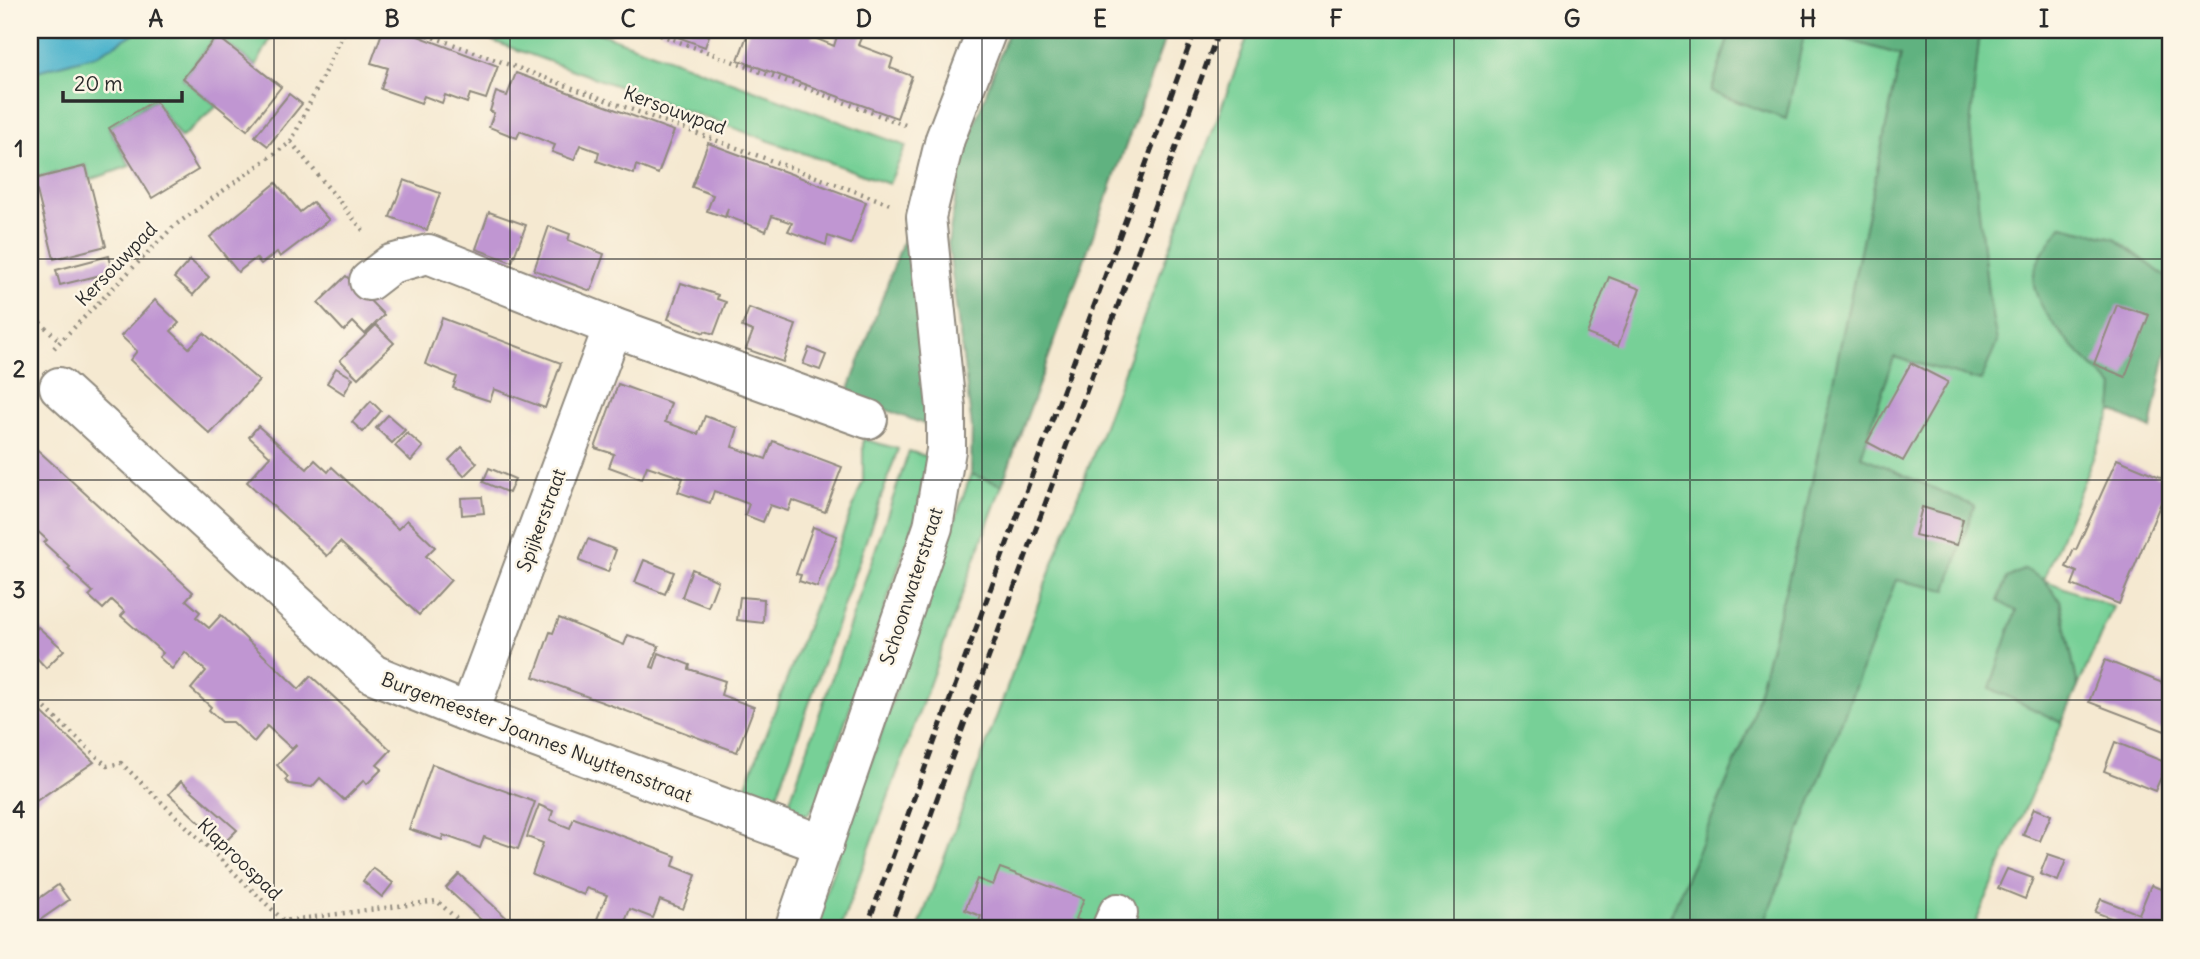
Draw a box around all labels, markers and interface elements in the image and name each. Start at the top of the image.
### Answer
text: A [149,4,164,33]
text: B [384,4,400,33]
text: C [620,4,636,33]
text: D [856,4,872,33]
text: E [1093,4,1107,33]
text: F [1329,4,1343,33]
text: G [1564,4,1580,33]
text: H [1800,4,1816,33]
text: I [2039,4,2049,33]
scale bar [63,60,182,104]
text: 20 m [74,70,123,97]
street label: Kersouwpad [620,80,730,140]
text: 1 [14,134,24,163]
street label: Kersouwpad [70,217,162,311]
text: 2 [13,354,26,383]
street label: Spijkerstraat [511,465,571,575]
street label: Schoonwaterstraat [874,504,948,668]
text: 3 [12,575,26,604]
street label: Burgemeester Joannes Nuyttensstraat [378,667,696,807]
text: 4 [12,795,26,824]
street label: Klaproospad [193,813,287,905]

